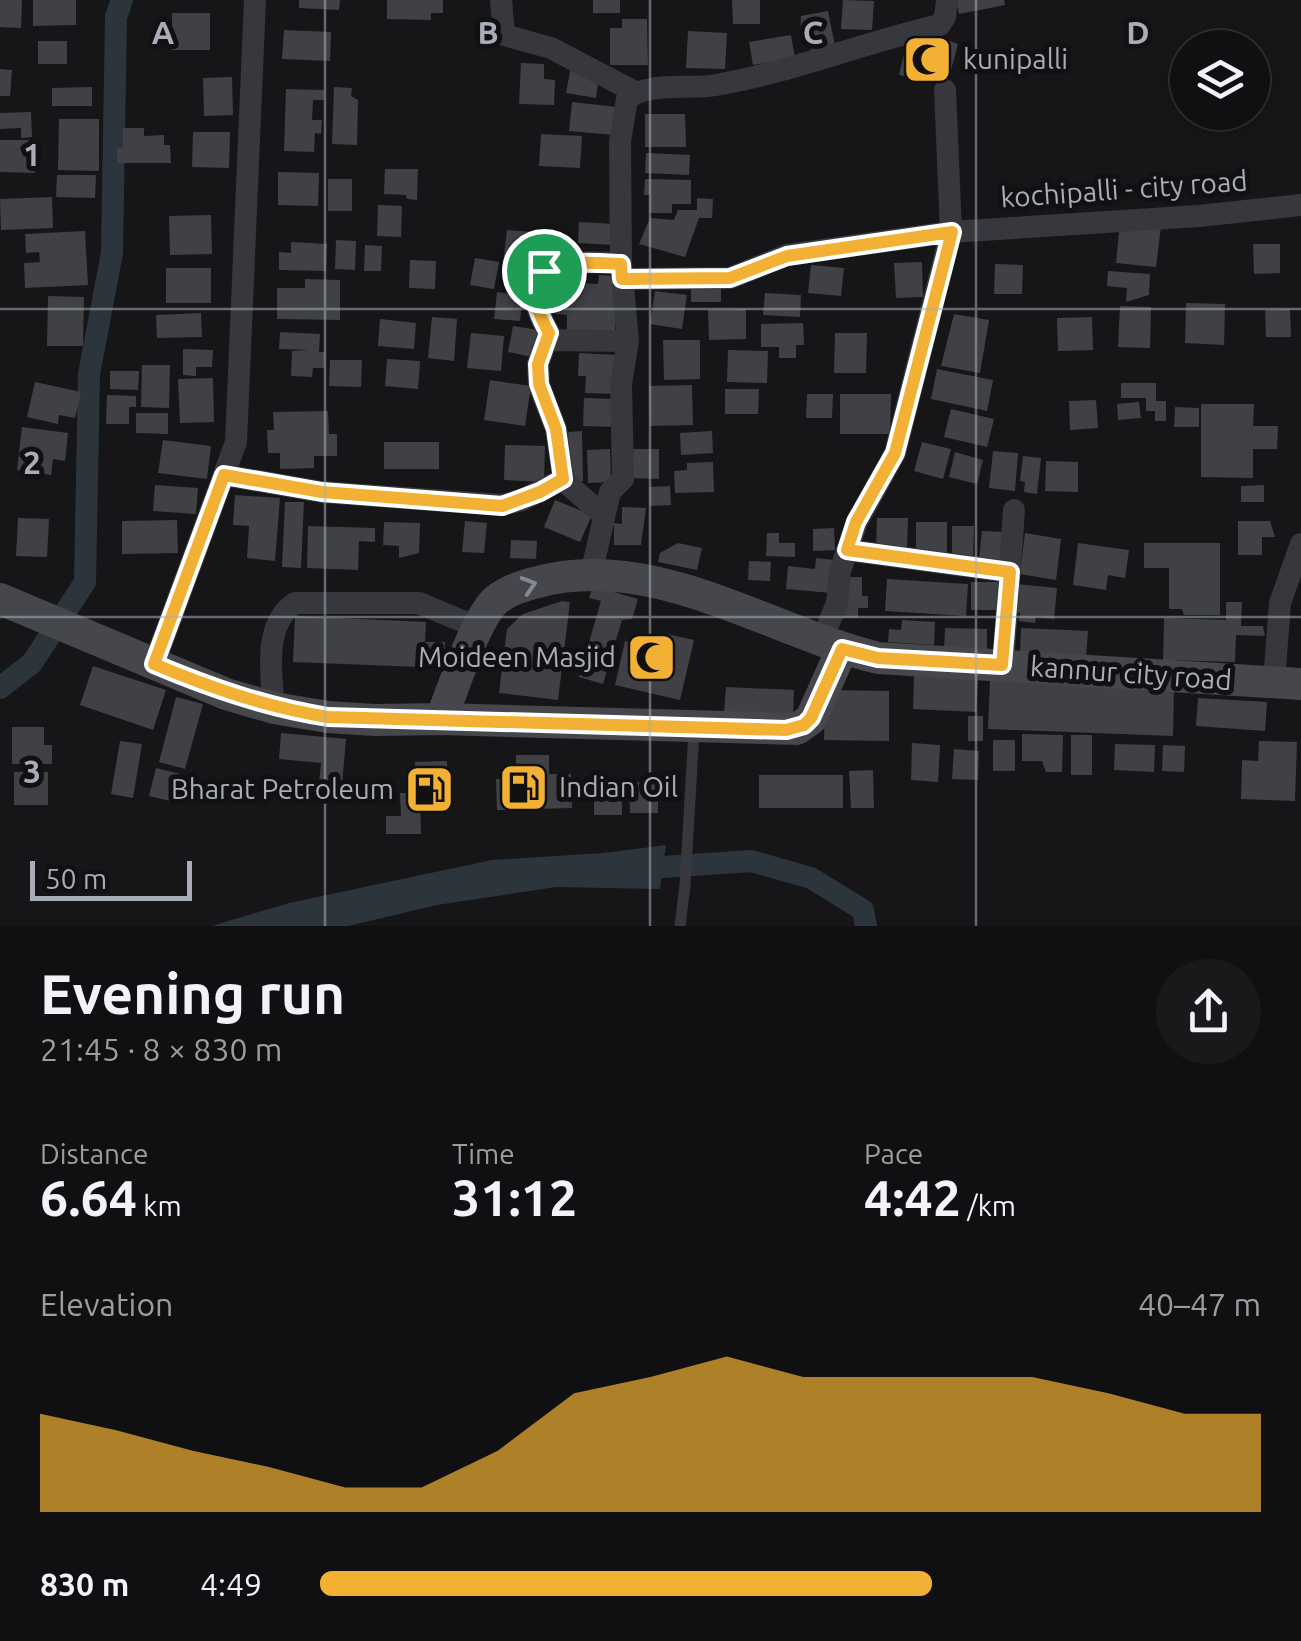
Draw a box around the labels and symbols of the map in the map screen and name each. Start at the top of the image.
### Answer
text: A [152,14,175,50]
text: B [477,14,499,50]
text: C [803,14,823,50]
text: D [1126,14,1150,50]
mosque icon: kunipalli [902,33,954,85]
place label: kunipalli [963,43,1068,74]
text: 1 [23,136,41,172]
street label: kochipalli - city road [999,164,1248,213]
pin [502,229,587,314]
text: 2 [23,444,41,480]
one-way arrow [519,576,536,597]
mosque icon: Moideen Masjid [625,631,677,683]
place label: Moideen Masjid [418,641,616,672]
street label: kannur city road [1029,650,1233,695]
text: 3 [23,753,41,789]
fuel station icon: Indian Oil [498,761,550,813]
fuel station icon: Bharat Petroleum [403,763,455,815]
place label: Indian Oil [559,771,678,802]
place label: Bharat Petroleum [171,773,394,804]
scale bar [30,856,192,900]

